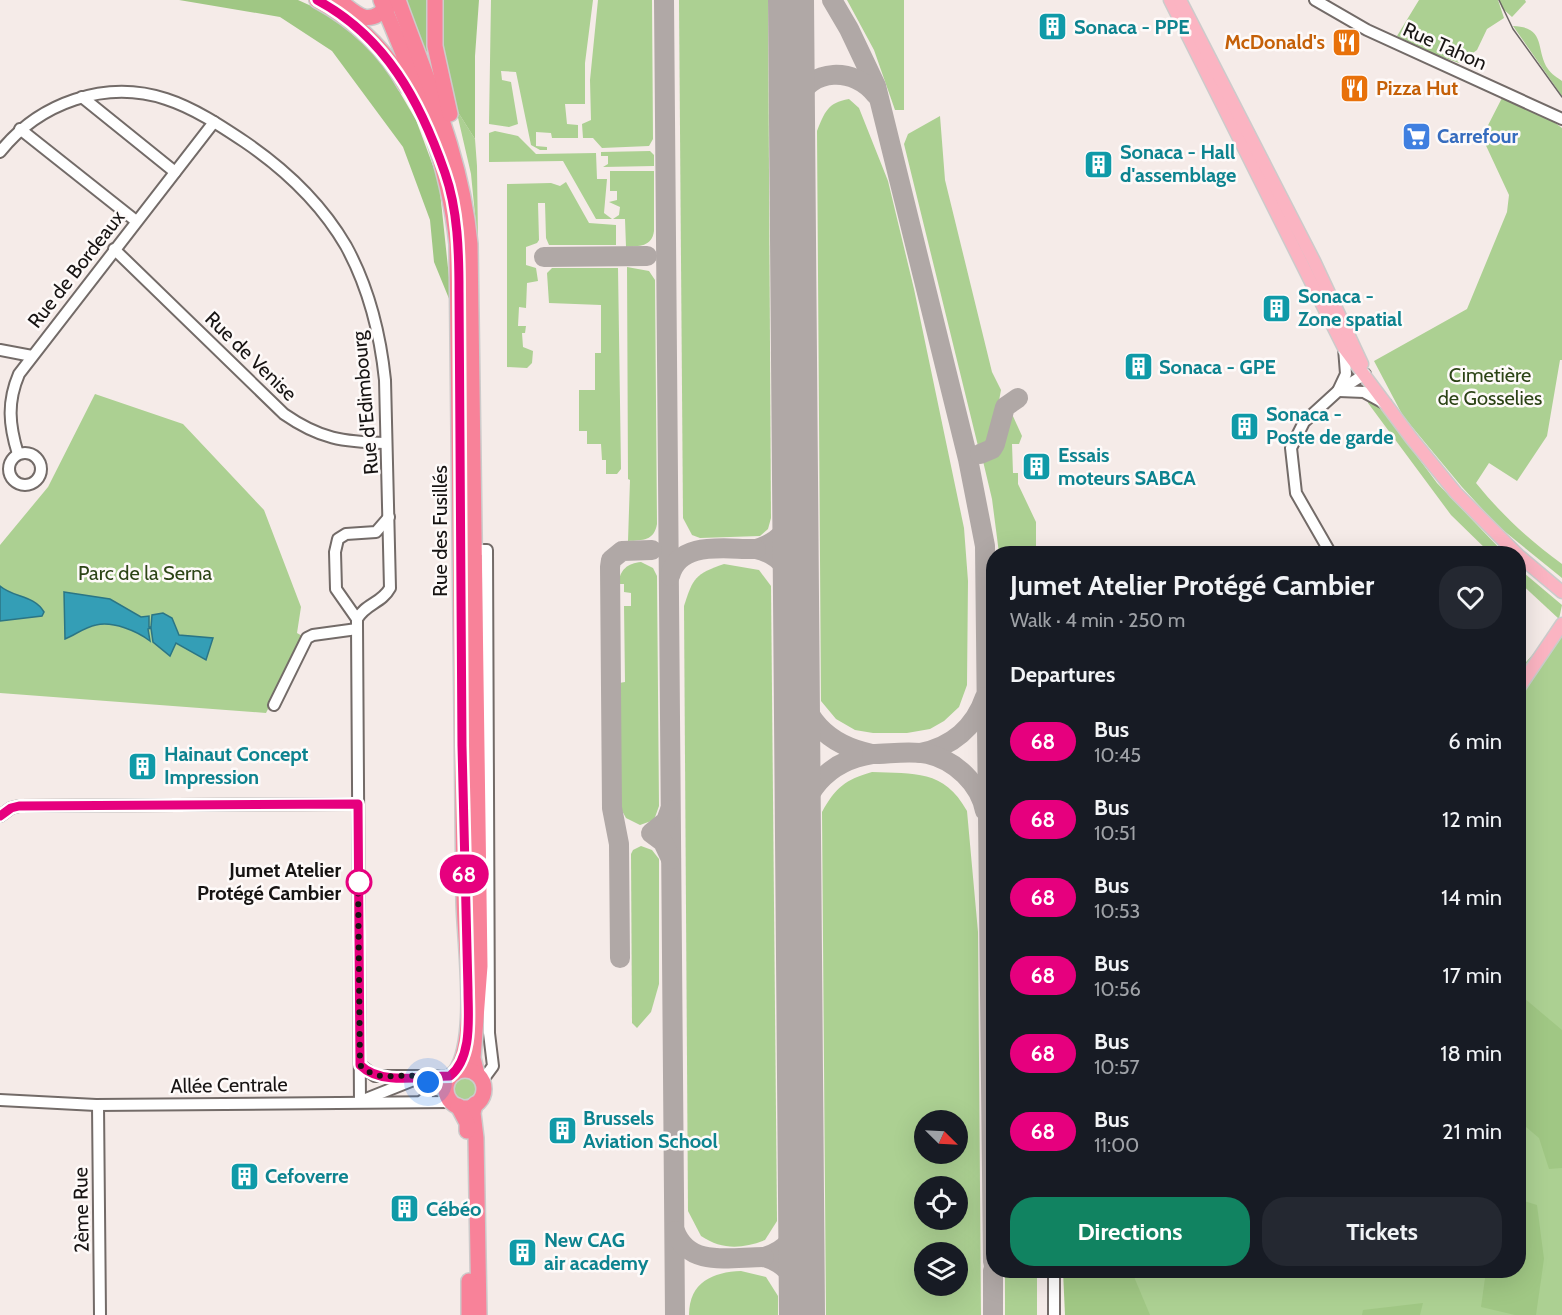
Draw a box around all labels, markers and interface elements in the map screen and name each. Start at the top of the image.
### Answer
building icon: Sonaca - PPE [1037,11,1069,43]
place label: Sonaca - PPE [1074,15,1190,39]
street label: Rue Tahon [1399,17,1491,75]
restaurant icon: McDonald's [1330,26,1362,58]
place label: McDonald's [1224,30,1325,54]
restaurant icon: Pizza Hut [1339,72,1371,104]
place label: Pizza Hut [1376,76,1458,100]
supermarket icon: Carrefour [1400,120,1432,152]
place label: Carrefour [1437,124,1519,148]
place label: Sonaca - Hall d'assemblage [1120,140,1236,187]
building icon: Sonaca - Hall d'assemblage [1083,148,1115,180]
street label: Rue de Bordeaux [23,205,130,333]
place label: Sonaca - Zone spatial [1298,284,1402,331]
building icon: Sonaca - Zone spatial [1261,292,1293,324]
street label: Rue de Venise [200,306,302,406]
street label: Rue d'Edimbourg [347,329,383,476]
building icon: Sonaca - GPE [1122,351,1154,383]
place label: Sonaca - GPE [1159,355,1276,379]
park label: Cimetière de Gosselies [1438,363,1542,410]
place label: Sonaca - Poste de garde [1266,402,1394,449]
building icon: Sonaca - Poste de garde [1229,410,1261,442]
place label: Essais moteurs SABCA [1058,443,1196,490]
building icon: Essais moteurs SABCA [1021,451,1053,483]
street label: Rue des Fusillés [428,465,452,597]
park label: Parc de la Serna [78,561,212,585]
button: heart [1439,566,1502,629]
text: Jumet Atelier Protégé Cambier [1010,568,1374,602]
text: Walk · 4 min · 250 m [1010,608,1185,632]
text: Departures [1010,661,1115,688]
text: Bus [1094,716,1129,743]
text: 6 min [1448,728,1502,755]
text: 68 [1031,729,1055,754]
place label: Hainaut Concept Impression [164,742,309,789]
text: 10:45 [1094,743,1141,767]
building icon: Hainaut Concept Impression [127,750,159,782]
text: Bus [1094,794,1129,821]
text: 12 min [1442,806,1502,833]
text: 68 [1031,807,1055,832]
text: 10:51 [1094,821,1136,845]
line badge: 68 [437,854,491,894]
place label: Jumet Atelier Protégé Cambier [197,858,341,905]
text: 68 [452,862,476,887]
marker: Jumet Atelier Protégé Cambier [346,869,372,895]
text: Bus [1094,872,1129,899]
text: 14 min [1441,884,1502,911]
text: 68 [1031,885,1055,910]
text: 10:53 [1094,899,1140,923]
text: Bus [1094,950,1129,977]
text: 17 min [1443,962,1502,989]
text: 68 [1031,963,1055,988]
text: 10:56 [1094,977,1141,1001]
text: Bus [1094,1028,1129,1055]
text: 18 min [1440,1040,1502,1067]
text: 68 [1031,1041,1055,1066]
text: 10:57 [1094,1055,1140,1079]
your location [413,1067,443,1097]
street label: Allée Centrale [170,1072,288,1098]
place label: Brussels Aviation School [583,1106,718,1153]
text: Bus [1094,1106,1129,1133]
north arrow [914,1110,968,1164]
map controls [914,1110,968,1296]
building icon: Brussels Aviation School [546,1114,578,1146]
text: 21 min [1442,1118,1502,1145]
text: 68 [1031,1119,1055,1144]
text: 11:00 [1094,1133,1139,1157]
building icon: Cefoverre [228,1160,260,1192]
place label: Cefoverre [265,1164,349,1188]
street label: 2ème Rue [68,1167,94,1253]
button: locate [914,1176,968,1230]
building icon: Cébéo [389,1193,421,1225]
place label: Cébéo [426,1197,481,1221]
button: Directions [1010,1197,1250,1266]
button: Tickets [1262,1197,1502,1266]
place label: New CAG air academy [544,1228,649,1275]
building icon: New CAG air academy [507,1236,539,1268]
button: layers [914,1242,968,1296]

